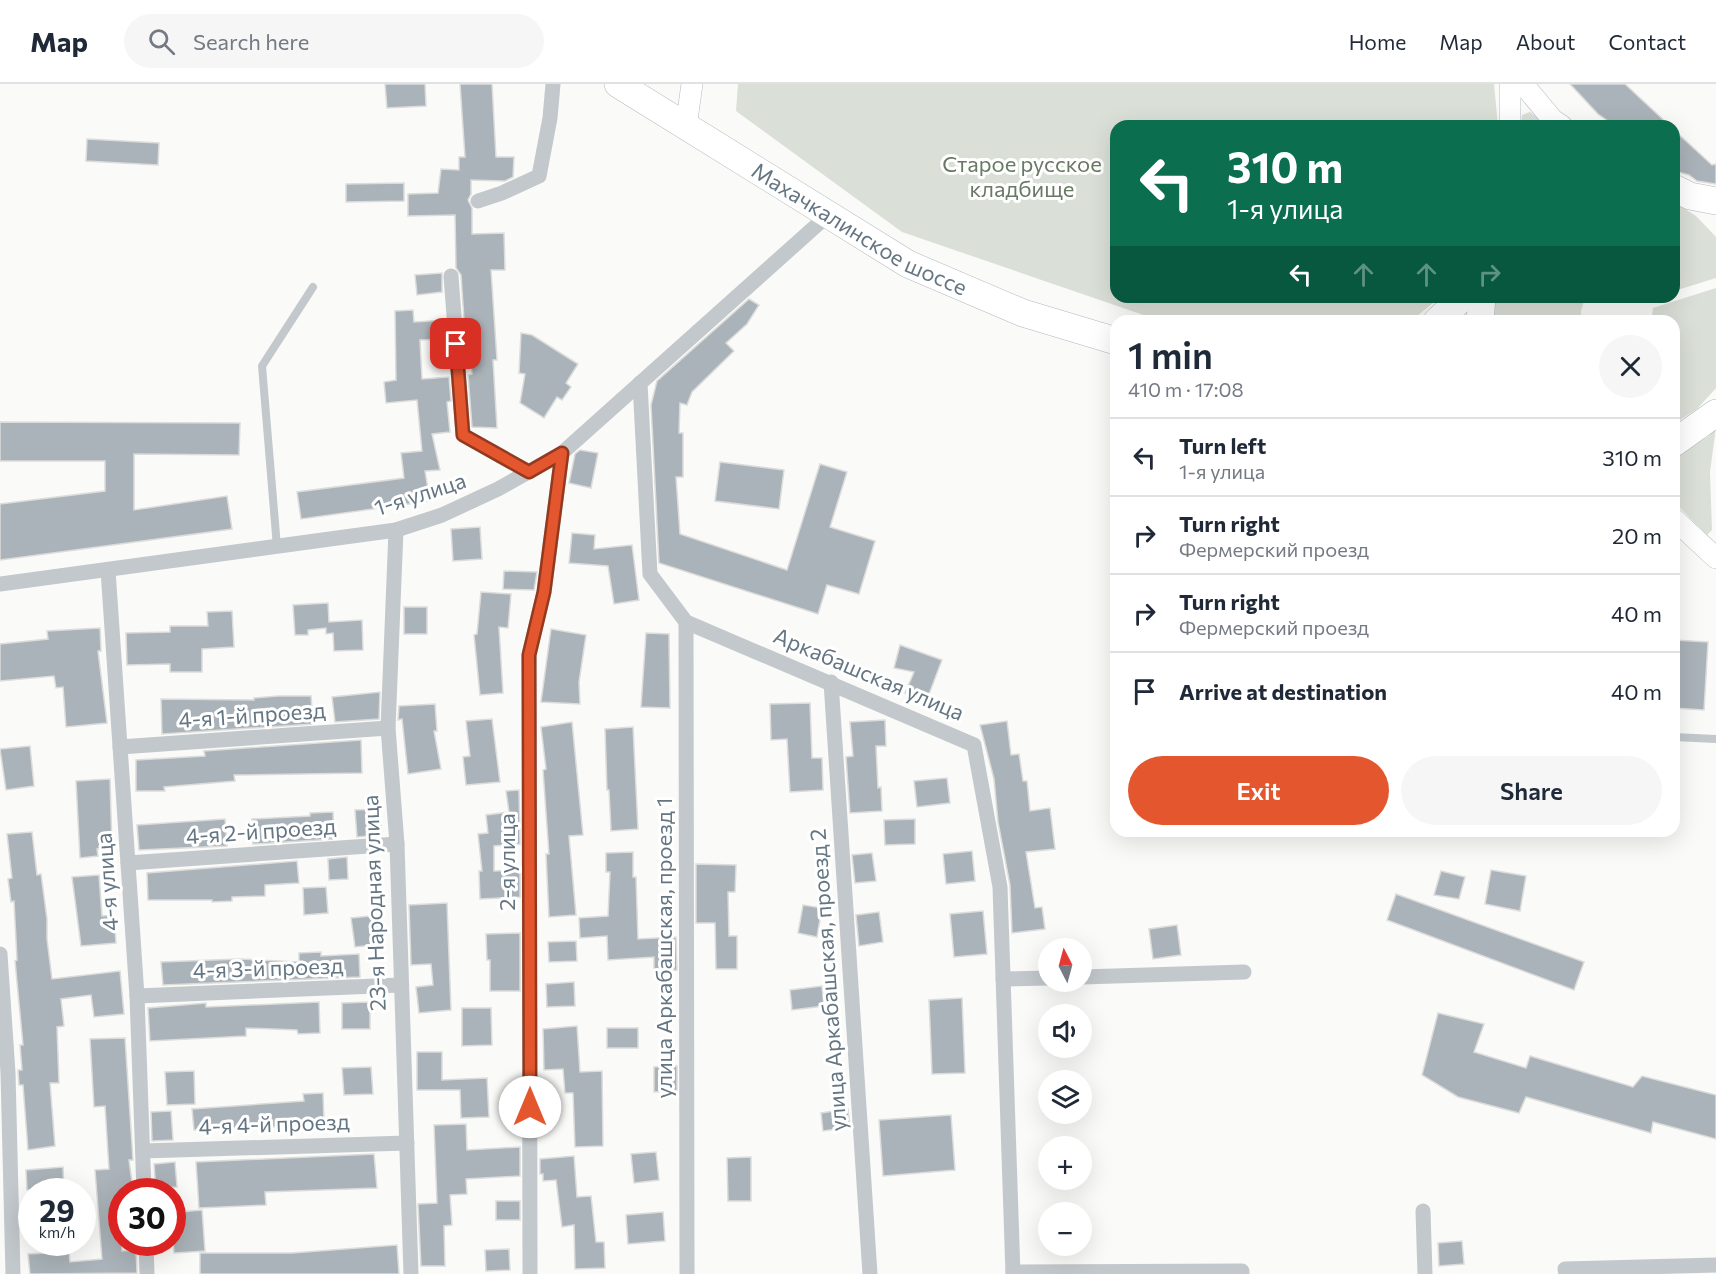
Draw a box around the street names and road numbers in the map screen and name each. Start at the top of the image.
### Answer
street label: Махачкалинское шоссе [747,156,971,301]
street label: 1-я улица [371,466,469,521]
street label: Аркабашская улица [770,621,968,726]
street label: 4-я 1-й проезд [177,696,327,733]
street label: 23-я Народная улица [356,794,391,1012]
street label: улица Аркабашская, проезд 1 [650,798,677,1098]
street label: 4-я 2-й проезд [185,812,337,849]
street label: 2-я улица [493,813,520,911]
street label: улица Аркабашская, проезд 2 [803,828,852,1132]
street label: 4-я улица [90,832,123,932]
street label: 4-я 3-й проезд [192,951,344,984]
street label: 4-я 4-й проезд [198,1107,350,1140]

